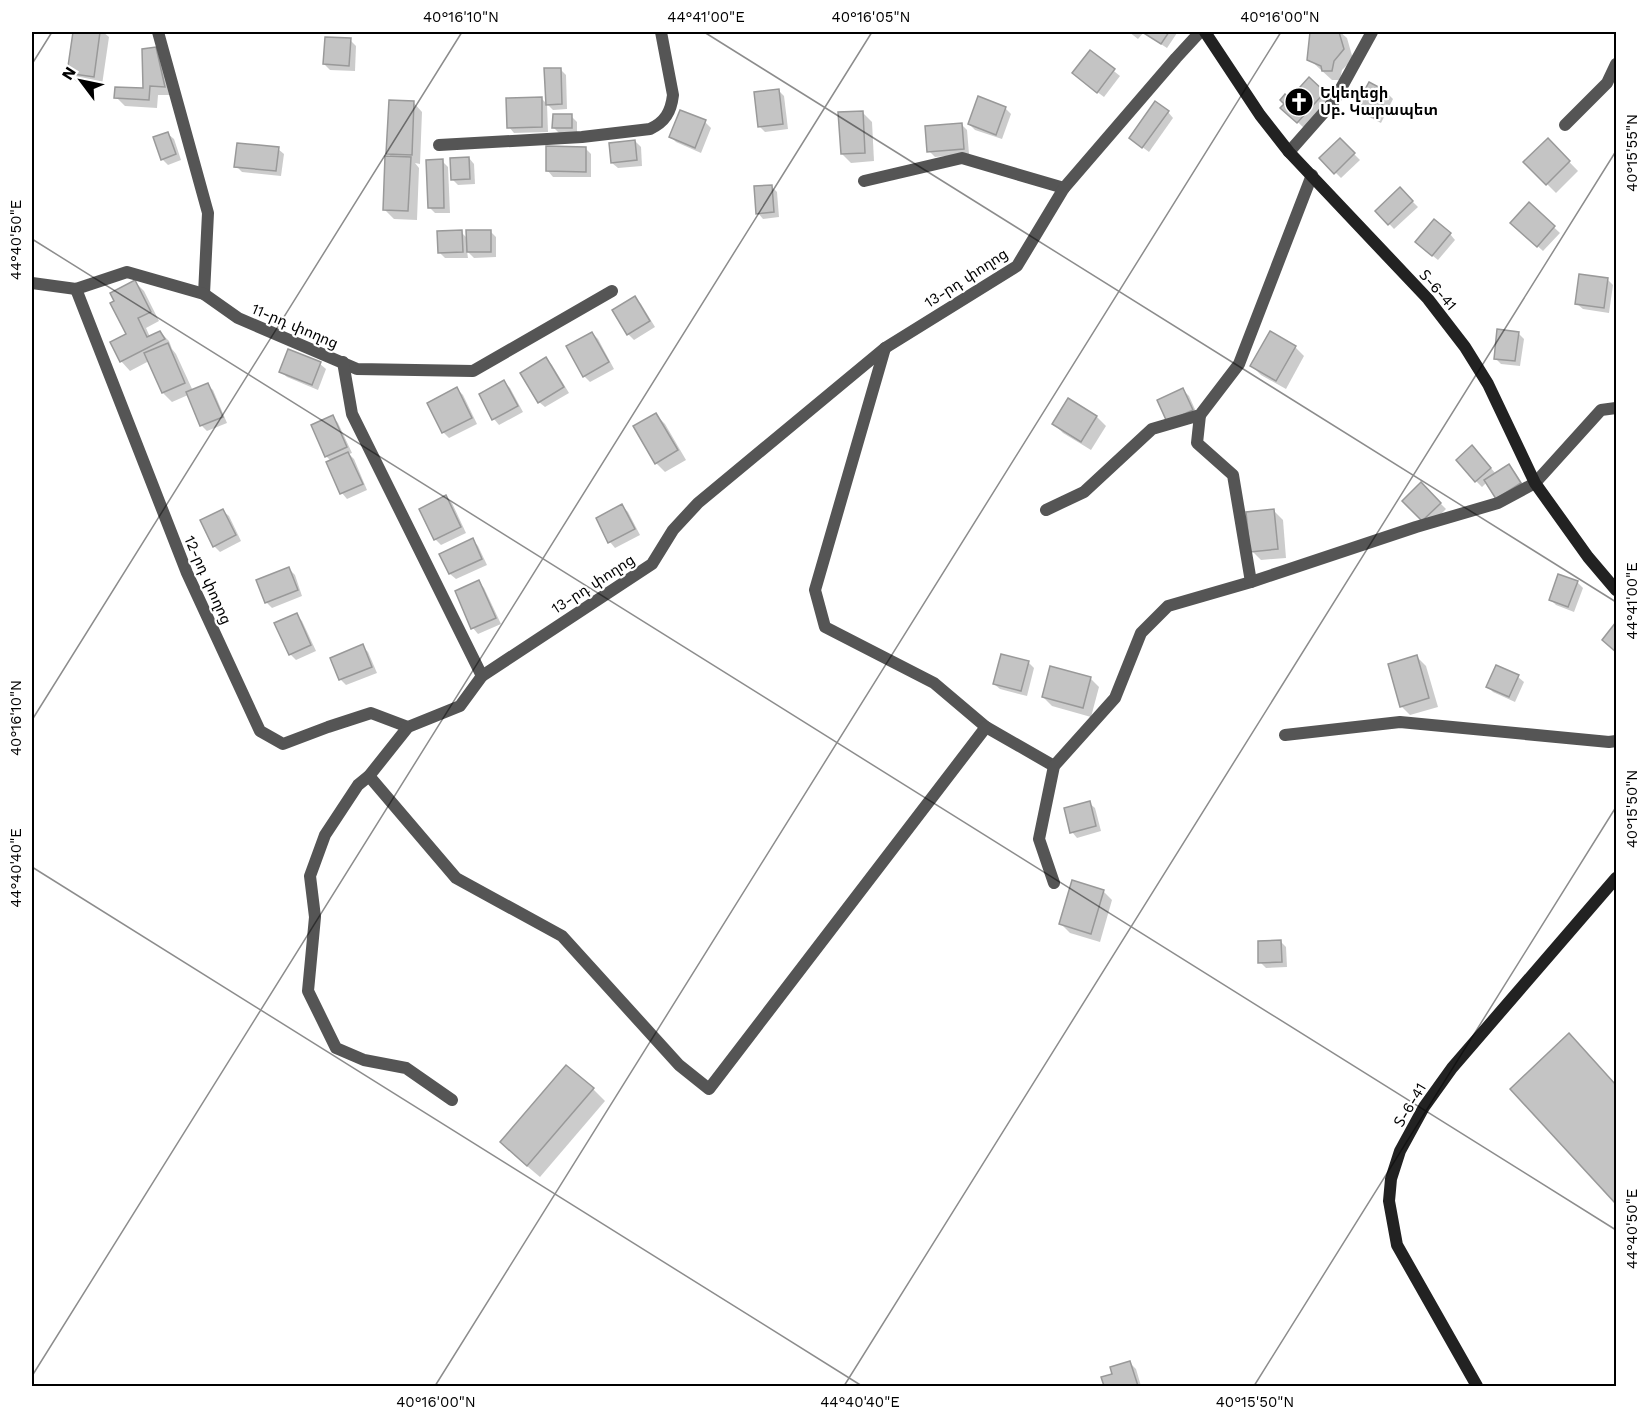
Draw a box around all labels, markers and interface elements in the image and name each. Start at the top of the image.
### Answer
text: 40°16'10"N [423,8,499,26]
text: 44°41'00"E [667,8,745,26]
text: 40°16'05"N [832,8,911,26]
text: 40°16'00"N [1240,8,1320,26]
north arrow [51,51,111,111]
text: N [58,63,80,83]
place label: Եկեղեցի Սբ. Կարապետ [1320,84,1438,119]
church icon: Եկեղեցի Սբ. Կարապետ [1283,86,1315,118]
text: 40°15'55"N [1623,114,1641,192]
text: 44°40'50"E [7,200,25,280]
street label: 13-րդ փողոց [921,244,1011,312]
street label: Տ-6-41 [1416,266,1460,314]
street label: 11-րդ փողոց [249,300,341,352]
street label: 12-րդ փողոց [180,533,236,627]
street label: 13-րդ փողոց [548,550,638,618]
text: 44°41'00"E [1623,562,1641,640]
text: 40°16'10"N [7,680,25,756]
text: 40°15'50"N [1623,770,1641,848]
text: 44°40'40"E [7,828,25,908]
street label: Տ-6-41 [1390,1080,1430,1130]
text: 44°40'50"E [1623,1189,1641,1269]
text: 40°16'00"N [396,1393,476,1411]
text: 44°40'40"E [820,1393,900,1411]
text: 40°15'50"N [1216,1393,1294,1411]

